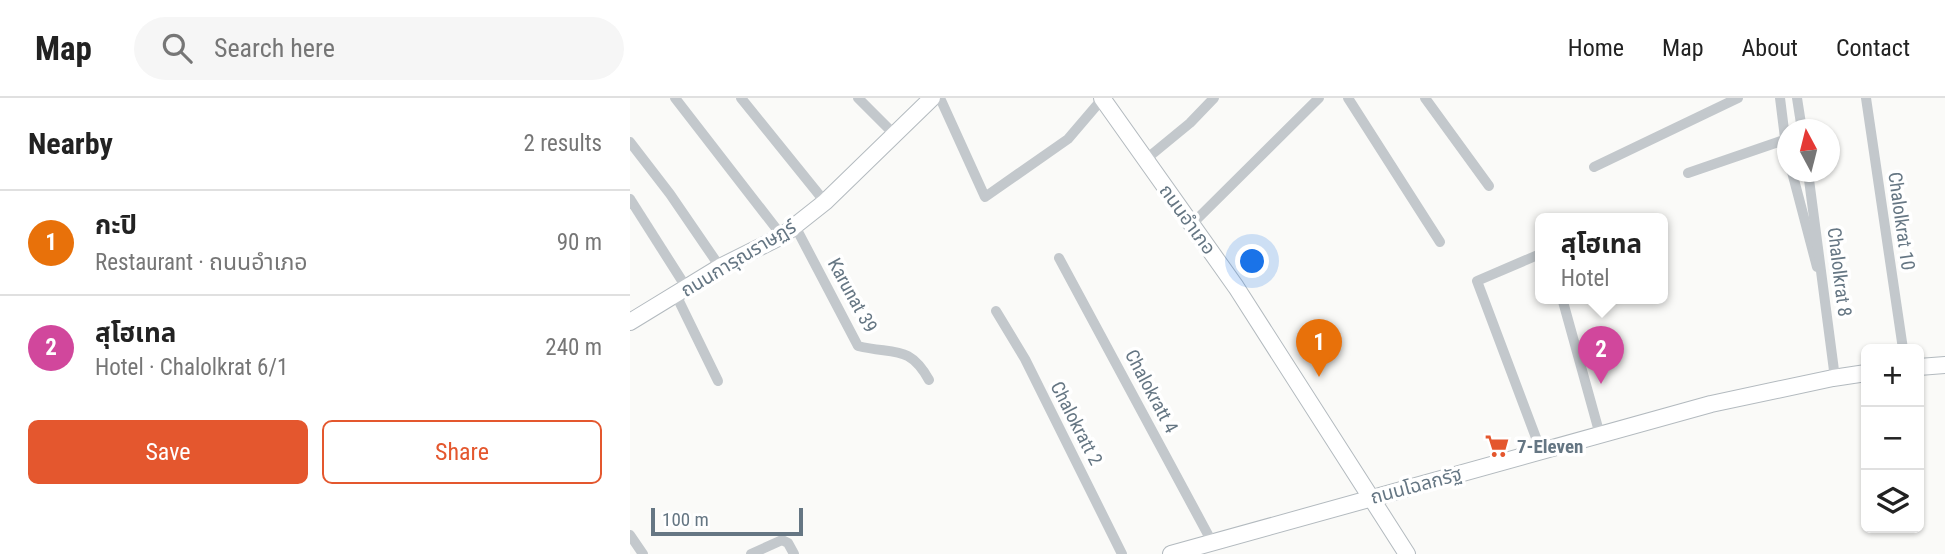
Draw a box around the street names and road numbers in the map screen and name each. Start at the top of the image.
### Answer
street label: Chalolkrat 10 [1883,170,1920,272]
street label: ถนนอำเภอ [1154,180,1221,259]
street label: ถนนการุณราษฏร์ [677,215,801,302]
street label: Chalolkrat 8 [1823,226,1856,318]
street label: Karunat 39 [823,254,882,336]
street label: Chalokratt 4 [1120,346,1183,437]
street label: Chalokratt 2 [1046,377,1107,469]
street label: ถนนโฉลกรัฐ [1368,462,1464,509]

